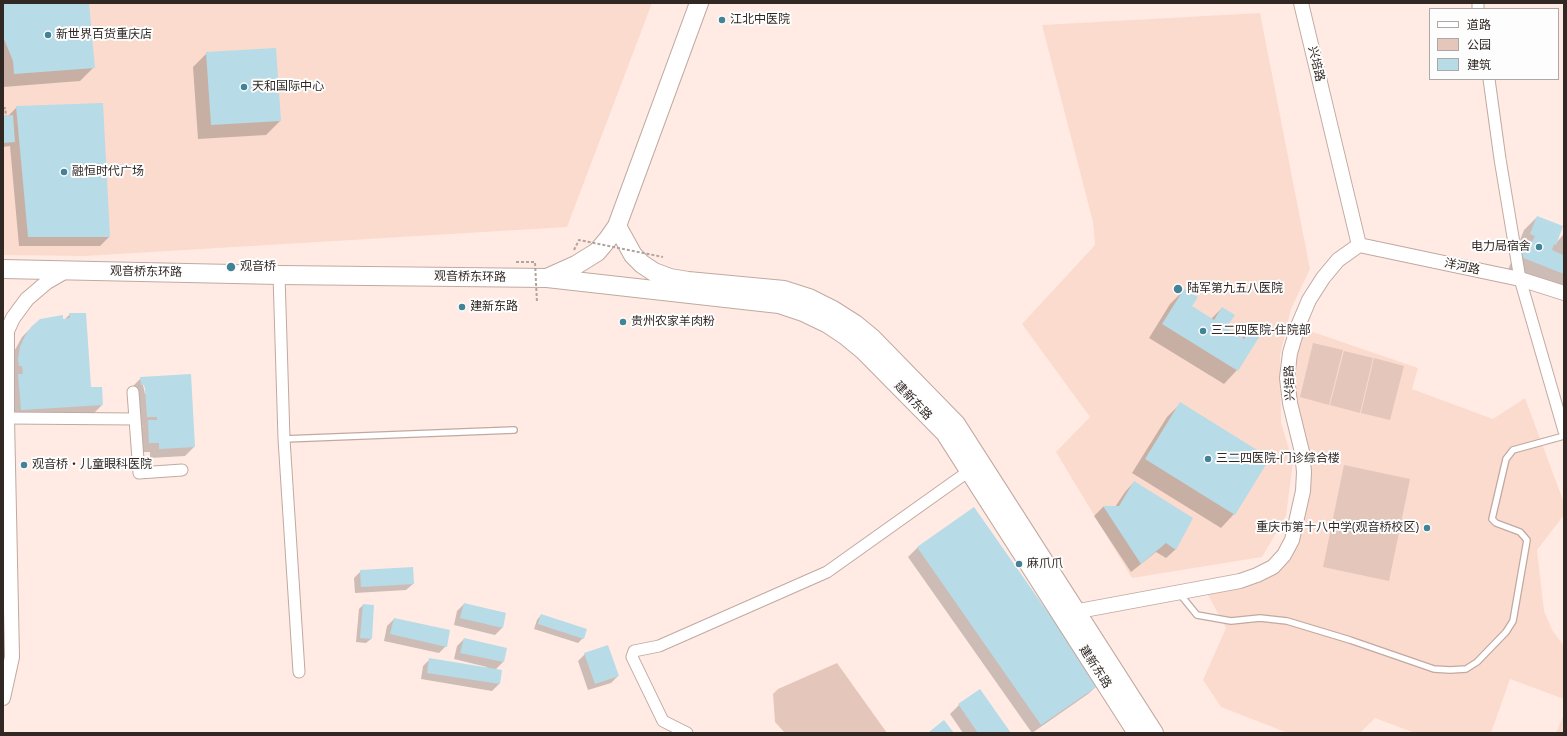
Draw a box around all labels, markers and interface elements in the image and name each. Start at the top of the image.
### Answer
legend [1429,8,1559,80]
place label: 江北中医院 [730,13,790,27]
marker: 江北中医院 [717,15,727,25]
text: 道路 [1467,16,1491,33]
place label: 新世界百货重庆店 [56,28,152,42]
marker: 新世界百货重庆店 [43,30,53,40]
text: 公园 [1467,36,1491,53]
street label: 兴培路 [1305,45,1327,83]
text: 建筑 [1467,56,1491,73]
place label: 天和国际中心 [252,80,324,94]
marker: 天和国际中心 [239,82,249,92]
place label: 融恒时代广场 [72,165,144,179]
marker: 融恒时代广场 [59,167,69,177]
place label: 电力局宿舍 [1471,240,1531,254]
marker: 电力局宿舍 [1534,242,1544,252]
street label: 洋河路 [1443,256,1481,278]
place label: 观音桥 [240,260,276,274]
marker: 观音桥 [225,261,237,273]
street label: 观音桥东环路 [110,264,182,280]
street label: 观音桥东环路 [434,269,506,285]
place label: 陆军第九五八医院 [1187,282,1283,296]
marker: 陆军第九五八医院 [1172,283,1184,295]
place label: 建新东路 [470,300,518,314]
marker: 建新东路 [457,302,467,312]
place label: 贵州农家羊肉粉 [631,315,715,329]
marker: 贵州农家羊肉粉 [618,317,628,327]
place label: 三二四医院-住院部 [1211,324,1311,338]
marker: 三二四医院-住院部 [1198,326,1208,336]
street label: 兴培路 [1282,365,1298,401]
street label: 建新东路 [891,379,935,423]
place label: 三二四医院-门诊综合楼 [1216,452,1340,466]
marker: 三二四医院-门诊综合楼 [1203,454,1213,464]
place label: 观音桥‧儿童眼科医院 [32,458,152,472]
marker: 观音桥‧儿童眼科医院 [19,460,29,470]
place label: 重庆市第十八中学(观音桥校区) [1256,521,1419,535]
marker: 重庆市第十八中学(观音桥校区) [1422,523,1432,533]
place label: 麻爪爪 [1027,557,1063,571]
marker: 麻爪爪 [1014,559,1024,569]
street label: 建新东路 [1076,643,1114,691]

